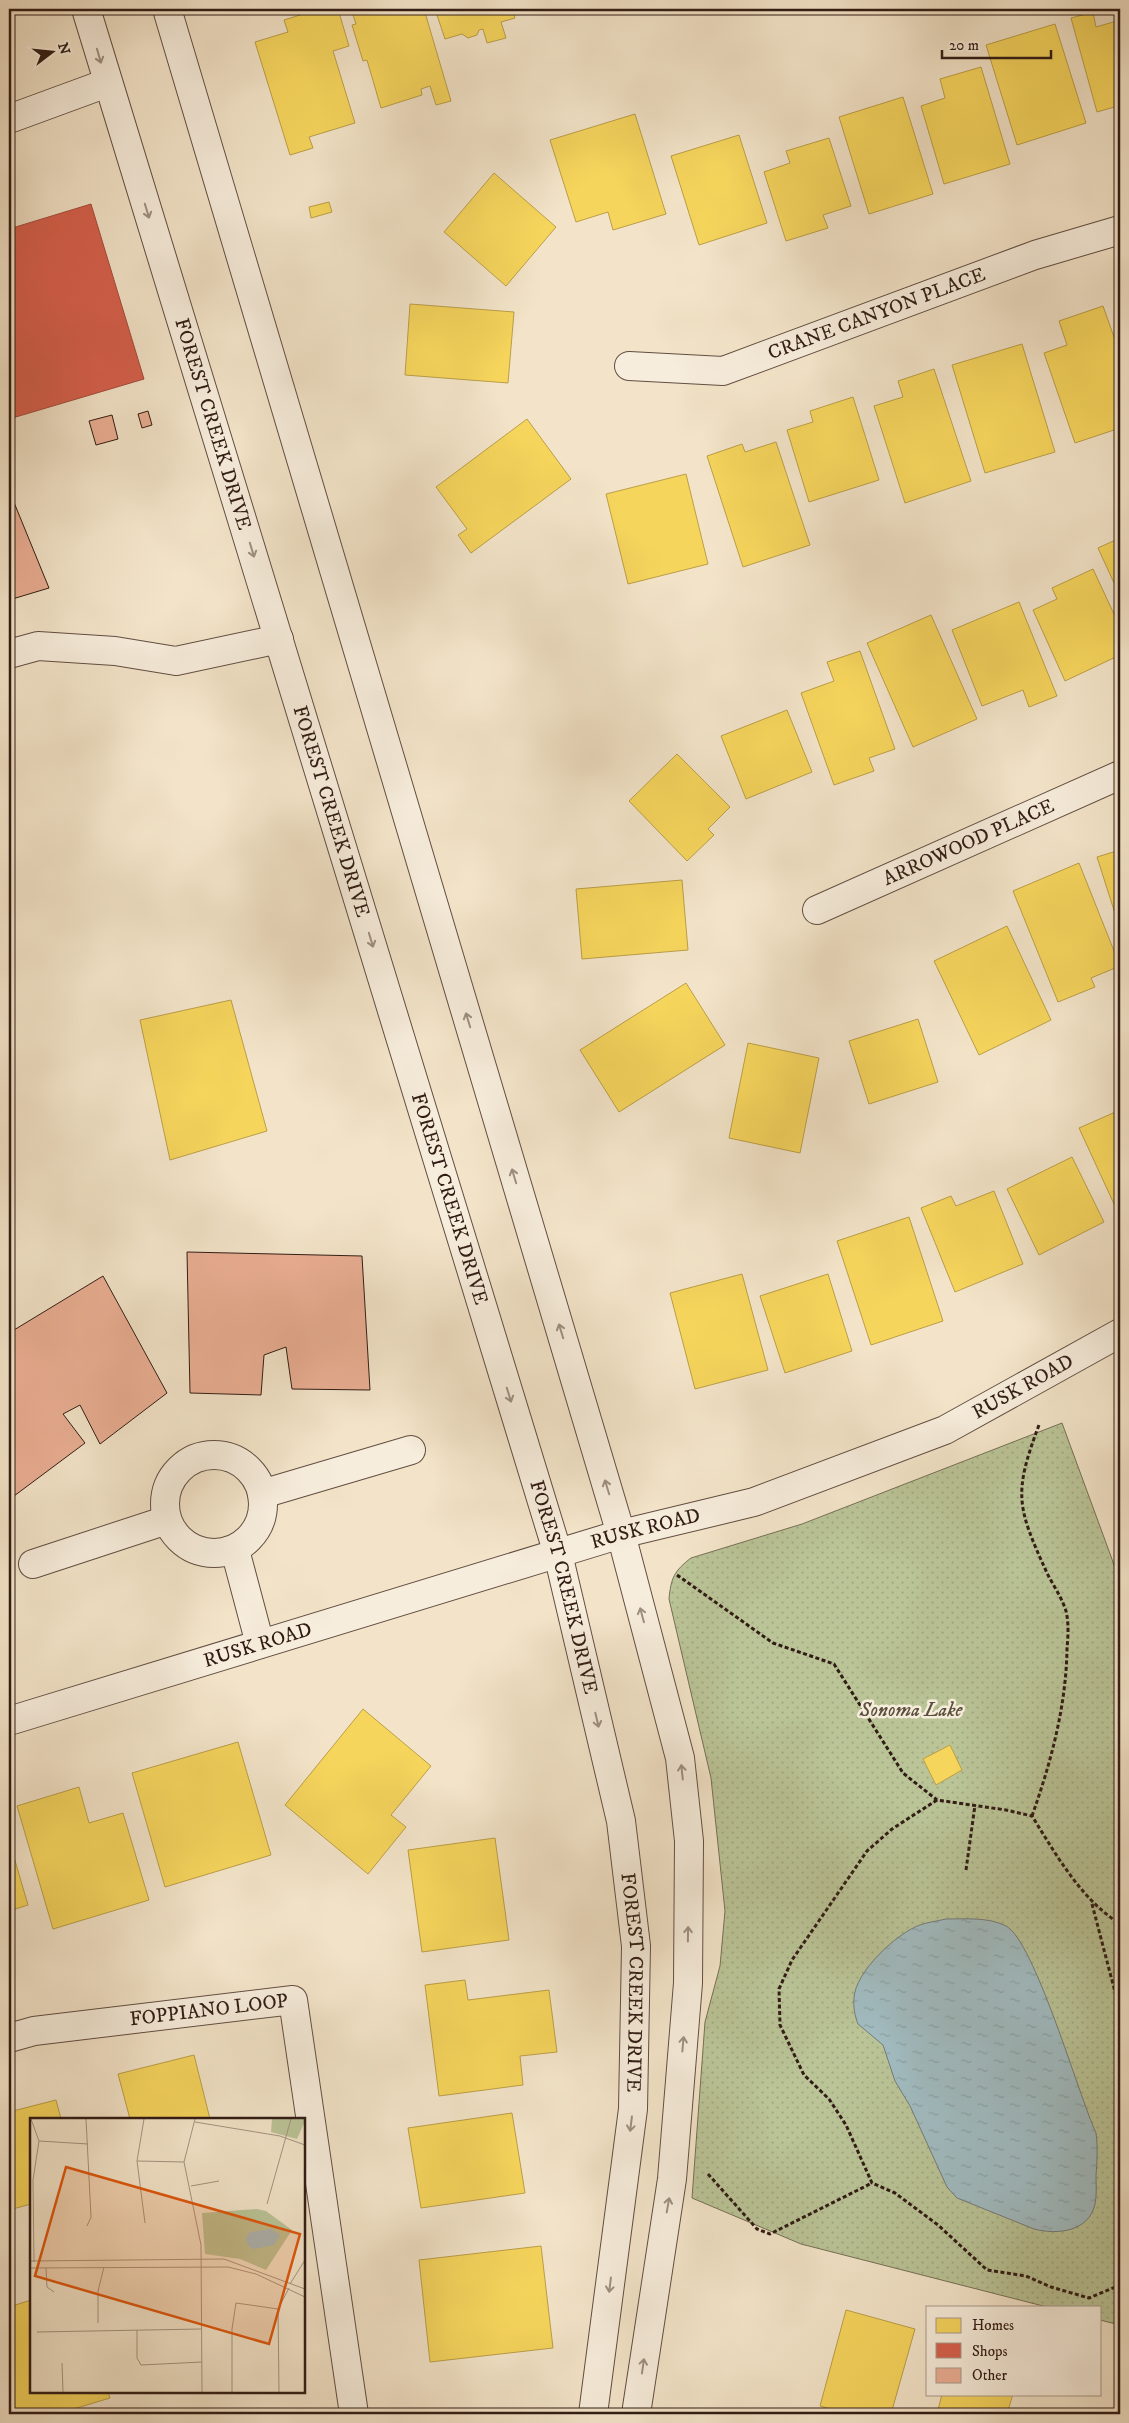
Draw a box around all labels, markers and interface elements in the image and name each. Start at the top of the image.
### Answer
north arrow [28,28,78,78]
scale bar [942,28,1050,60]
text: 20 m [949,36,979,55]
text: N [53,41,74,57]
one-way arrow [95,47,105,63]
one-way arrow [143,203,152,218]
street label: CRANE CANYON PLACE [764,262,989,366]
street label: FOREST CREEK DRIVE [169,315,257,533]
one-way arrow [248,542,257,557]
street label: FOREST CREEK DRIVE [287,702,375,920]
street label: ARROWOOD PLACE [879,793,1058,892]
one-way arrow [366,931,376,947]
one-way arrow [463,1012,473,1028]
street label: FOREST CREEK DRIVE [405,1090,494,1308]
one-way arrow [509,1168,519,1184]
one-way arrow [555,1324,565,1340]
street label: RUSK ROAD [968,1349,1078,1425]
one-way arrow [505,1387,515,1403]
street label: FOREST CREEK DRIVE [524,1477,603,1697]
one-way arrow [602,1479,612,1495]
street label: RUSK ROAD [588,1503,703,1555]
one-way arrow [637,1607,647,1623]
street label: RUSK ROAD [200,1617,315,1673]
park label: Sonoma Lake [859,1698,964,1723]
one-way arrow [593,1712,602,1728]
one-way arrow [677,1764,687,1780]
street label: FOREST CREEK DRIVE [615,1871,649,2093]
one-way arrow [683,1926,693,1942]
street label: FOPPIANO LOOP [128,1988,290,2032]
one-way arrow [678,2036,687,2052]
one-way arrow [626,2116,636,2132]
inset map [30,2118,305,2393]
one-way arrow [663,2198,673,2214]
one-way arrow [605,2277,615,2293]
legend [926,2306,1102,2396]
text: Homes [972,2316,1014,2335]
text: Shops [972,2342,1008,2361]
one-way arrow [638,2358,648,2374]
text: Other [972,2366,1007,2385]

